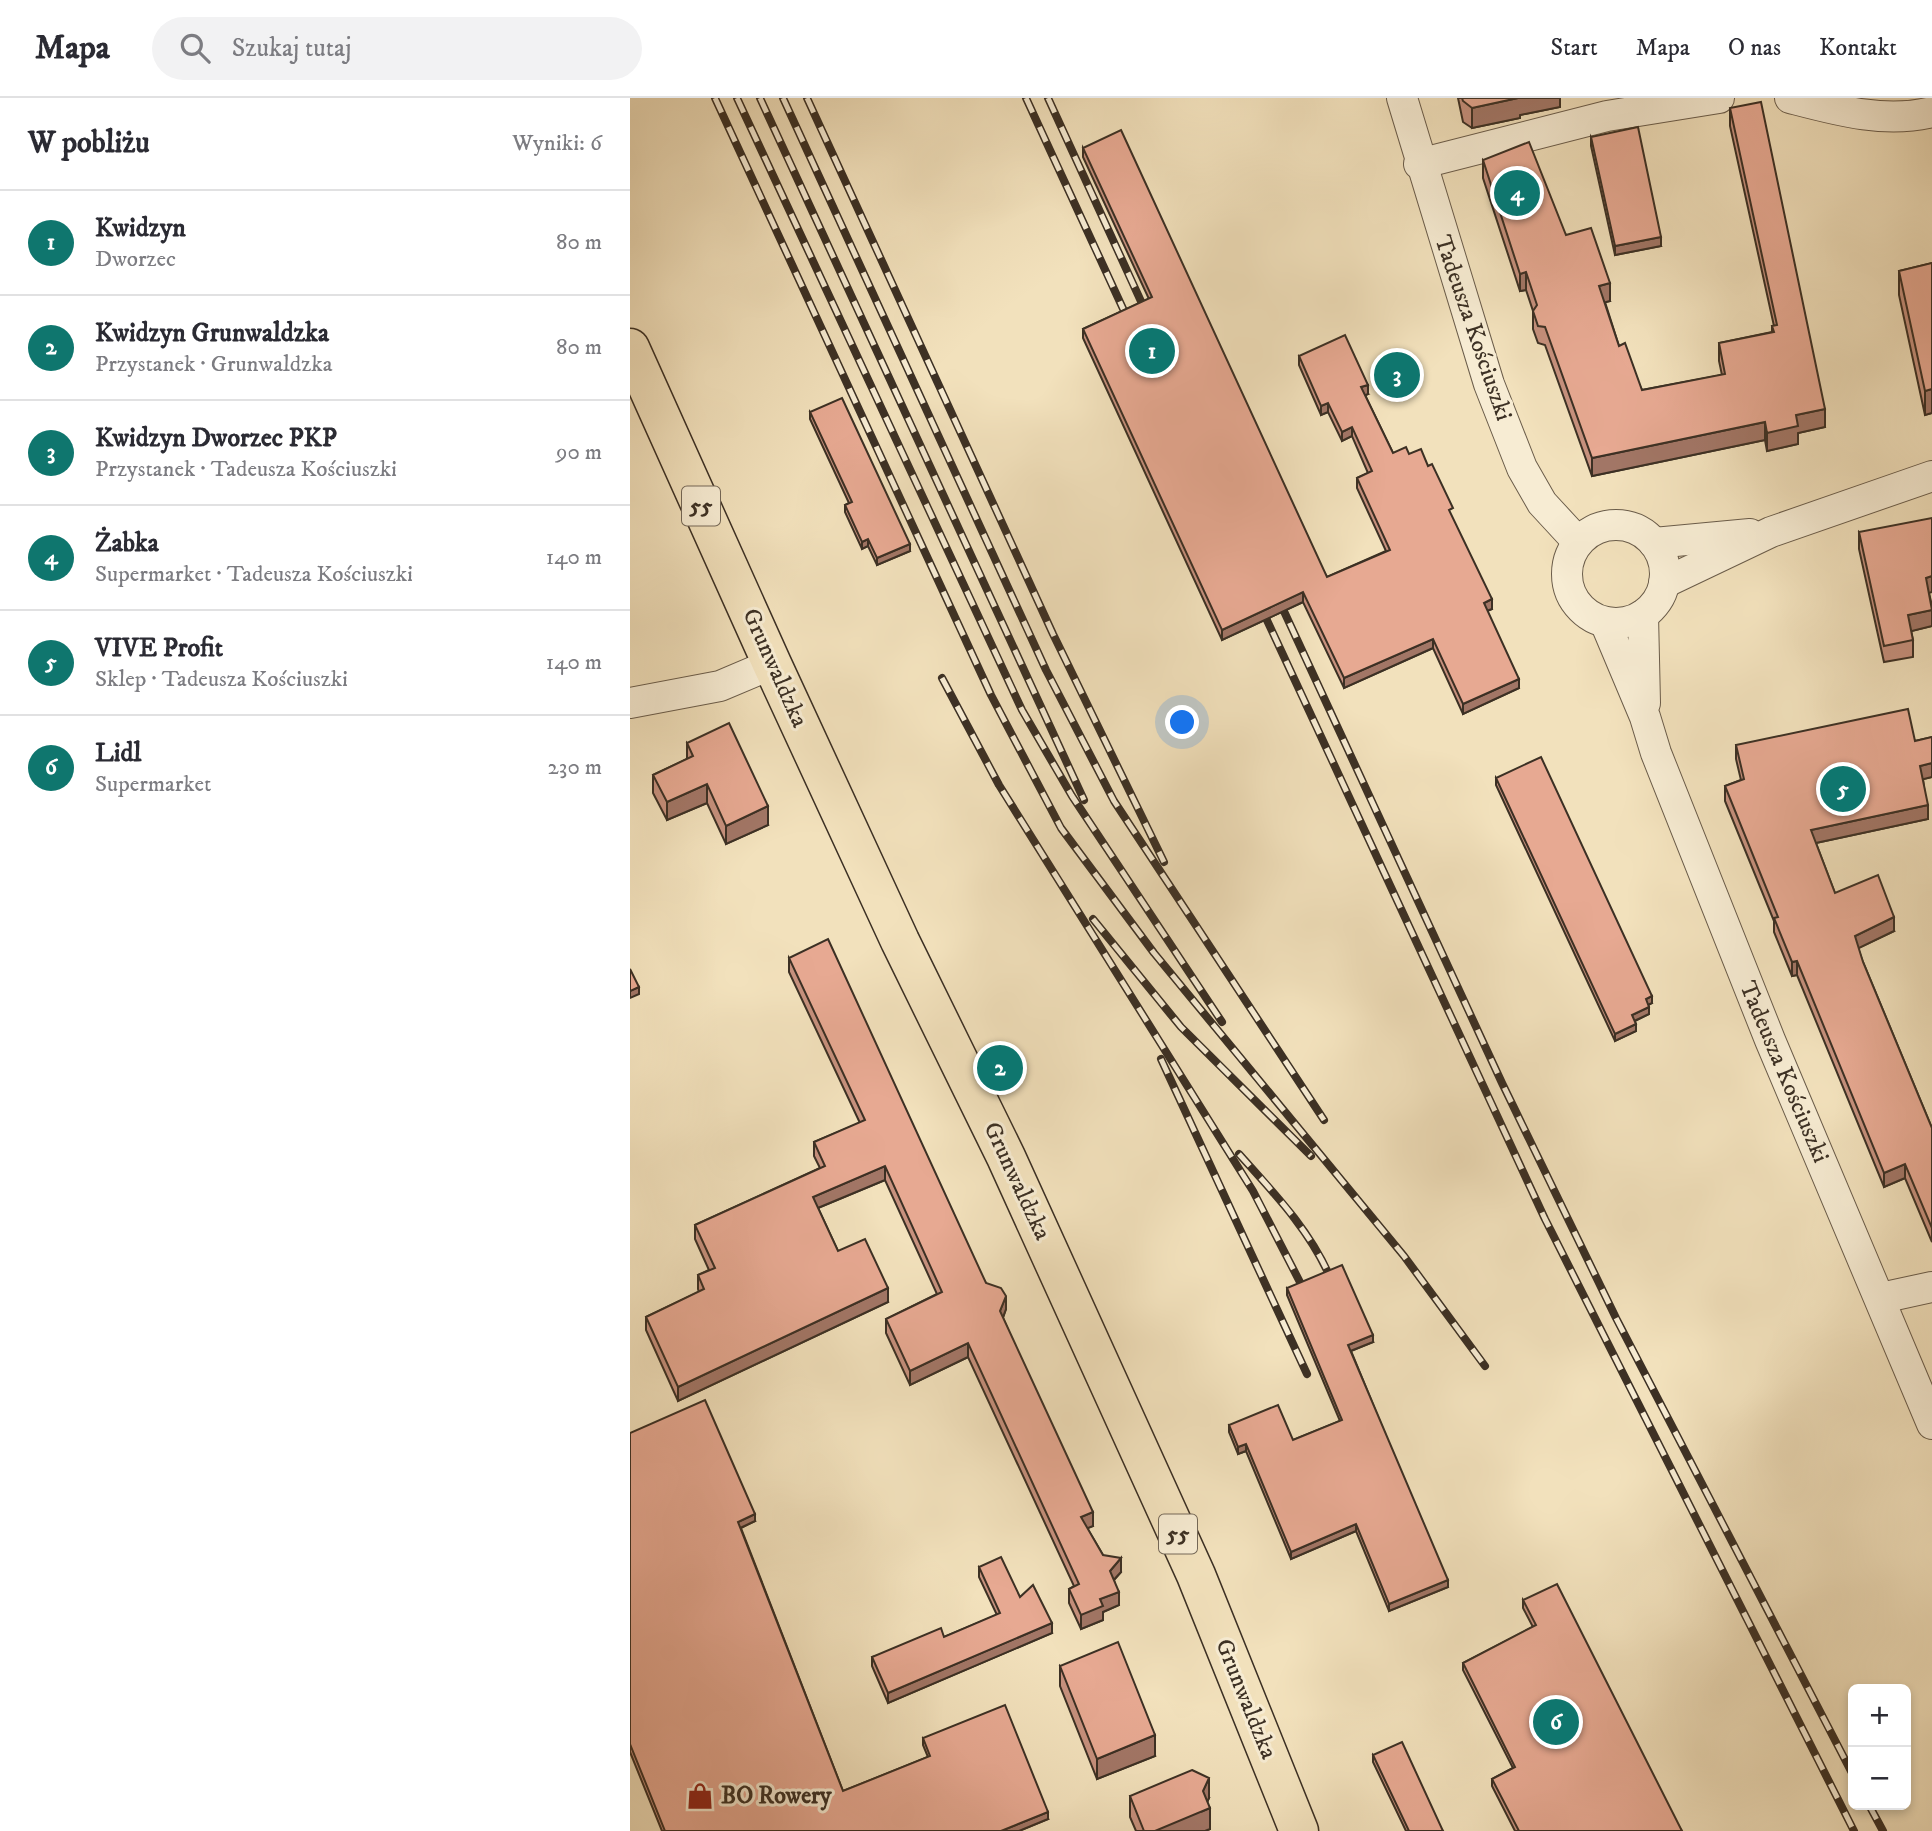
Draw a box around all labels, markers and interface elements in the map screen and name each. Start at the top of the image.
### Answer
search box [152,17,642,80]
text: Mapa [35,28,110,69]
icon: search [176,29,214,67]
text: Szukaj tutaj [232,32,351,65]
text: Start [1551,33,1598,63]
text: Mapa [1636,33,1690,63]
text: O nas [1728,33,1781,63]
text: Kontakt [1819,33,1897,63]
text: W pobliżu [28,125,150,162]
text: Wyniki: 6 [512,129,602,158]
pin: 4 [1494,167,1540,219]
text: Kwidzyn [95,212,186,245]
text: 1 [47,228,55,257]
text: 80 m [556,228,602,257]
street label: Tadeusza Kościuszki [1427,231,1519,425]
text: Dworzec [95,245,176,274]
text: Kwidzyn Grunwaldzka [95,317,329,350]
pin: 1 [1129,325,1175,377]
text: 2 [45,333,57,362]
text: 80 m [556,333,602,362]
pin: 3 [1374,349,1420,401]
text: Przystanek · Grunwaldzka [95,350,332,379]
text: Kwidzyn Dworzec PKP [95,422,337,455]
text: 3 [47,438,55,467]
text: 90 m [556,438,602,467]
text: Przystanek · Tadeusza Kościuszki [95,455,397,484]
road number: 55 [682,486,720,526]
text: Żabka [95,527,159,560]
text: 4 [44,543,58,572]
text: 140 m [546,543,602,572]
text: Supermarket · Tadeusza Kościuszki [95,560,413,589]
street label: Grunwaldzka [735,604,815,733]
text: VIVE Profit [95,632,223,665]
text: 5 [45,648,57,677]
text: 140 m [546,648,602,677]
text: Sklep · Tadeusza Kościuszki [95,665,348,694]
your location [1165,705,1199,739]
text: Lidl [95,737,141,770]
text: 6 [45,753,57,782]
text: 230 m [548,753,602,782]
pin: 5 [1820,763,1866,815]
text: Supermarket [95,770,211,799]
street label: Tadeusza Kościuszki [1732,977,1836,1167]
pin: 2 [977,1042,1023,1094]
street label: Grunwaldzka [977,1117,1058,1246]
road number: 55 [1159,1514,1197,1554]
street label: Grunwaldzka [1208,1635,1284,1764]
map controls [1848,1684,1911,1810]
button: + [1848,1684,1911,1747]
pin: 6 [1533,1696,1579,1748]
button: − [1848,1747,1911,1810]
shop icon: BO Rowery [685,1781,715,1811]
place label: BO Rowery [721,1781,832,1811]

